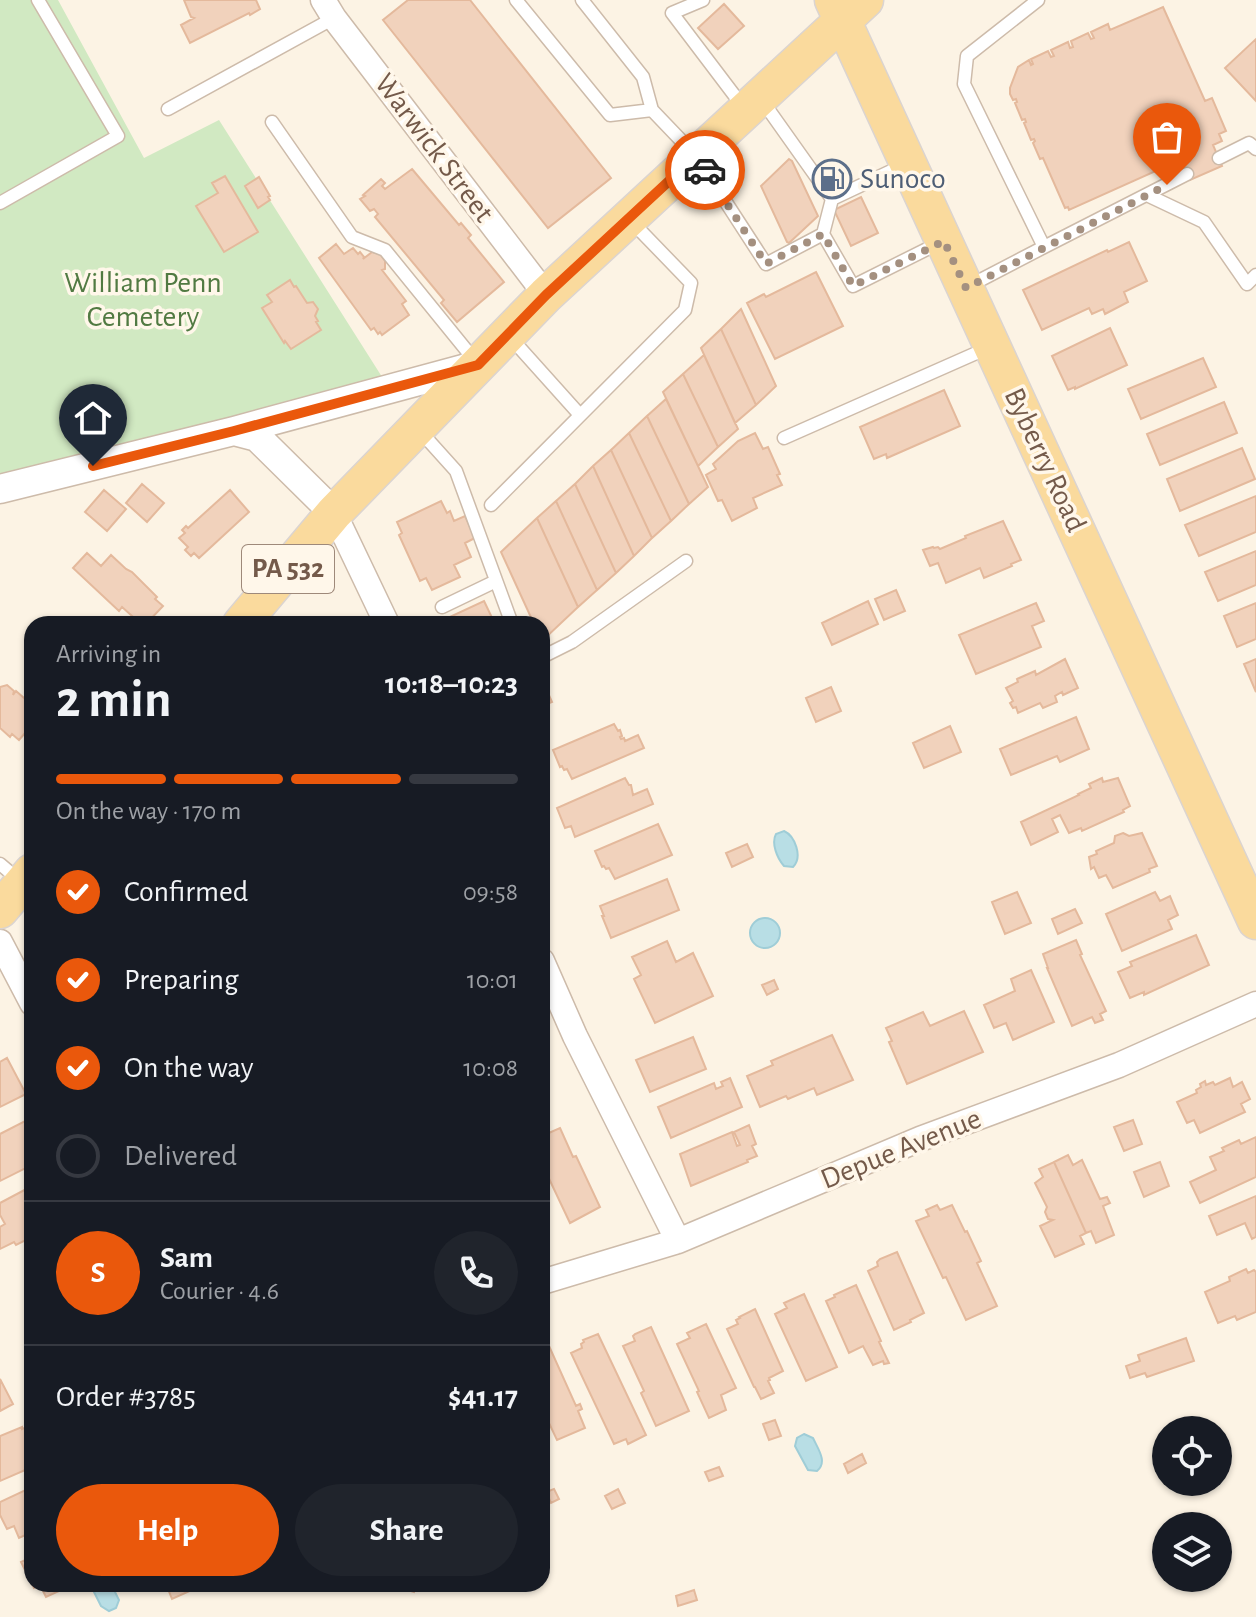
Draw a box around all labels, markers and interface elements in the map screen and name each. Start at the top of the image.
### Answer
street label: Warwick Street [369,68,500,228]
pin [1133,103,1201,185]
icon: bag [1145,115,1189,159]
courier [665,130,745,210]
icon: car [683,148,727,192]
fuel station icon: Sunoco [811,158,853,200]
place label: Sunoco [860,164,946,194]
park label: William Penn Cemetery [64,268,222,332]
street label: Byberry Road [999,383,1091,537]
pin [59,384,127,466]
icon: home [71,396,115,440]
road number: PA 532 [242,545,334,593]
text: Arriving in [56,641,161,667]
text: 10:18–10:23 [385,669,518,699]
text: 2 min [56,674,171,726]
text: On the way · 170 m [56,798,241,824]
icon: check [56,870,100,914]
text: Confirmed [124,877,248,907]
text: 09:58 [463,879,518,905]
icon: check [56,958,100,1002]
text: Preparing [124,965,239,995]
text: 10:01 [467,967,518,993]
icon: check [56,1046,100,1090]
text: On the way [124,1053,253,1083]
text: 10:08 [463,1055,518,1081]
street label: Depue Avenue [817,1103,985,1195]
text: Delivered [124,1141,237,1171]
button: phone [434,1231,518,1315]
text: Sam [160,1243,213,1273]
text: S [91,1258,105,1288]
text: Courier · 4.6 [160,1278,279,1304]
text: Order #3785 [56,1382,196,1412]
text: $41.17 [448,1382,518,1412]
map controls [1152,1416,1232,1592]
button: locate [1152,1416,1232,1496]
button: Help [56,1484,279,1576]
button: Share [295,1484,518,1576]
button: layers [1152,1512,1232,1592]

